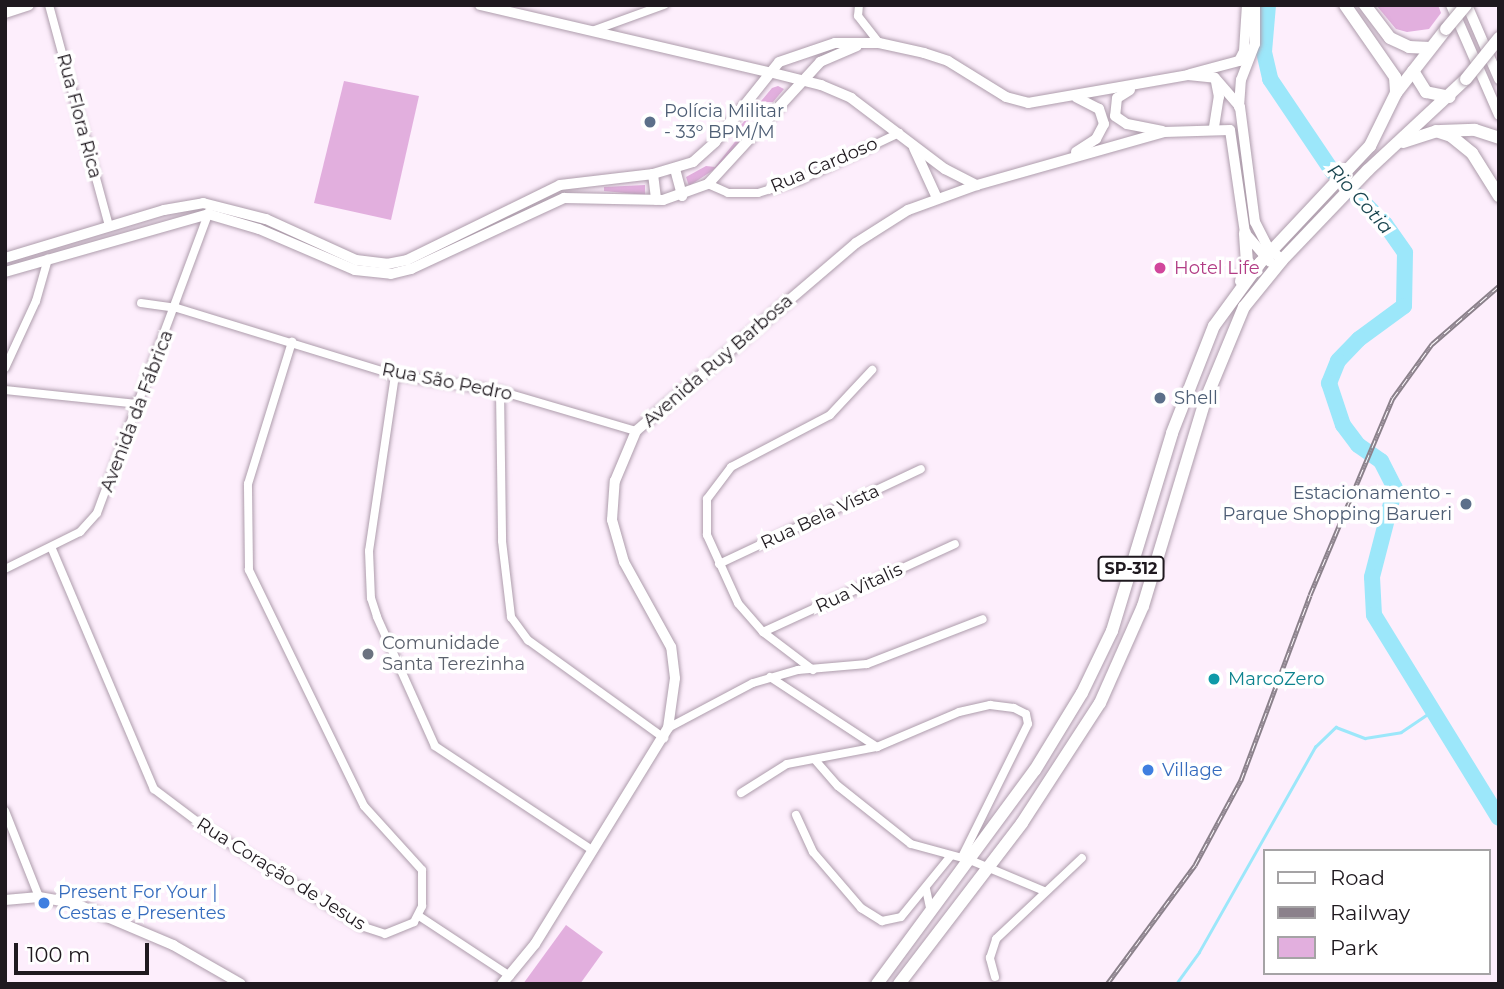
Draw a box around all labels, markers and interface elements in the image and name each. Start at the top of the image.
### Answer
street label: Rua Flora Rica [52,51,106,181]
place label: Polícia Militar - 33º BPM/M [664,101,784,144]
marker: Polícia Militar - 33º BPM/M [642,114,658,130]
street label: Rua Cardoso [767,133,881,197]
water label: Rio Cotia [1323,159,1397,239]
place label: Hotel Life [1174,257,1260,279]
marker: Hotel Life [1152,260,1168,276]
street label: Avenida Ruy Barbosa [639,290,797,432]
street label: Avenida da Fábrica [96,327,178,495]
street label: Rua São Pedro [380,359,514,405]
place label: Shell [1174,387,1218,409]
marker: Shell [1152,390,1168,406]
street label: Rua Bela Vista [757,480,883,554]
place label: Estacionamento - Parque Shopping Barueri [1223,483,1452,526]
marker: Estacionamento - Parque Shopping Barueri [1458,496,1474,512]
road number: SP-312 [1096,556,1166,582]
street label: Rua Vitalis [812,558,906,618]
place label: Comunidade Santa Terezinha [382,633,525,676]
marker: Comunidade Santa Terezinha [360,646,376,662]
place label: MarcoZero [1228,668,1325,690]
marker: MarcoZero [1206,671,1222,687]
place label: Village [1162,759,1223,781]
marker: Village [1140,762,1156,778]
street label: Rua Coração de Jesus [192,813,370,935]
legend [1262,849,1490,975]
text: Road [1330,865,1385,890]
place label: Present For Your | Cestas e Presentes [58,882,225,924]
marker: Present For Your | Cestas e Presentes [36,895,52,911]
text: Railway [1330,900,1410,925]
scale bar [18,930,152,974]
text: Park [1330,935,1378,960]
text: 100 m [27,942,90,967]

